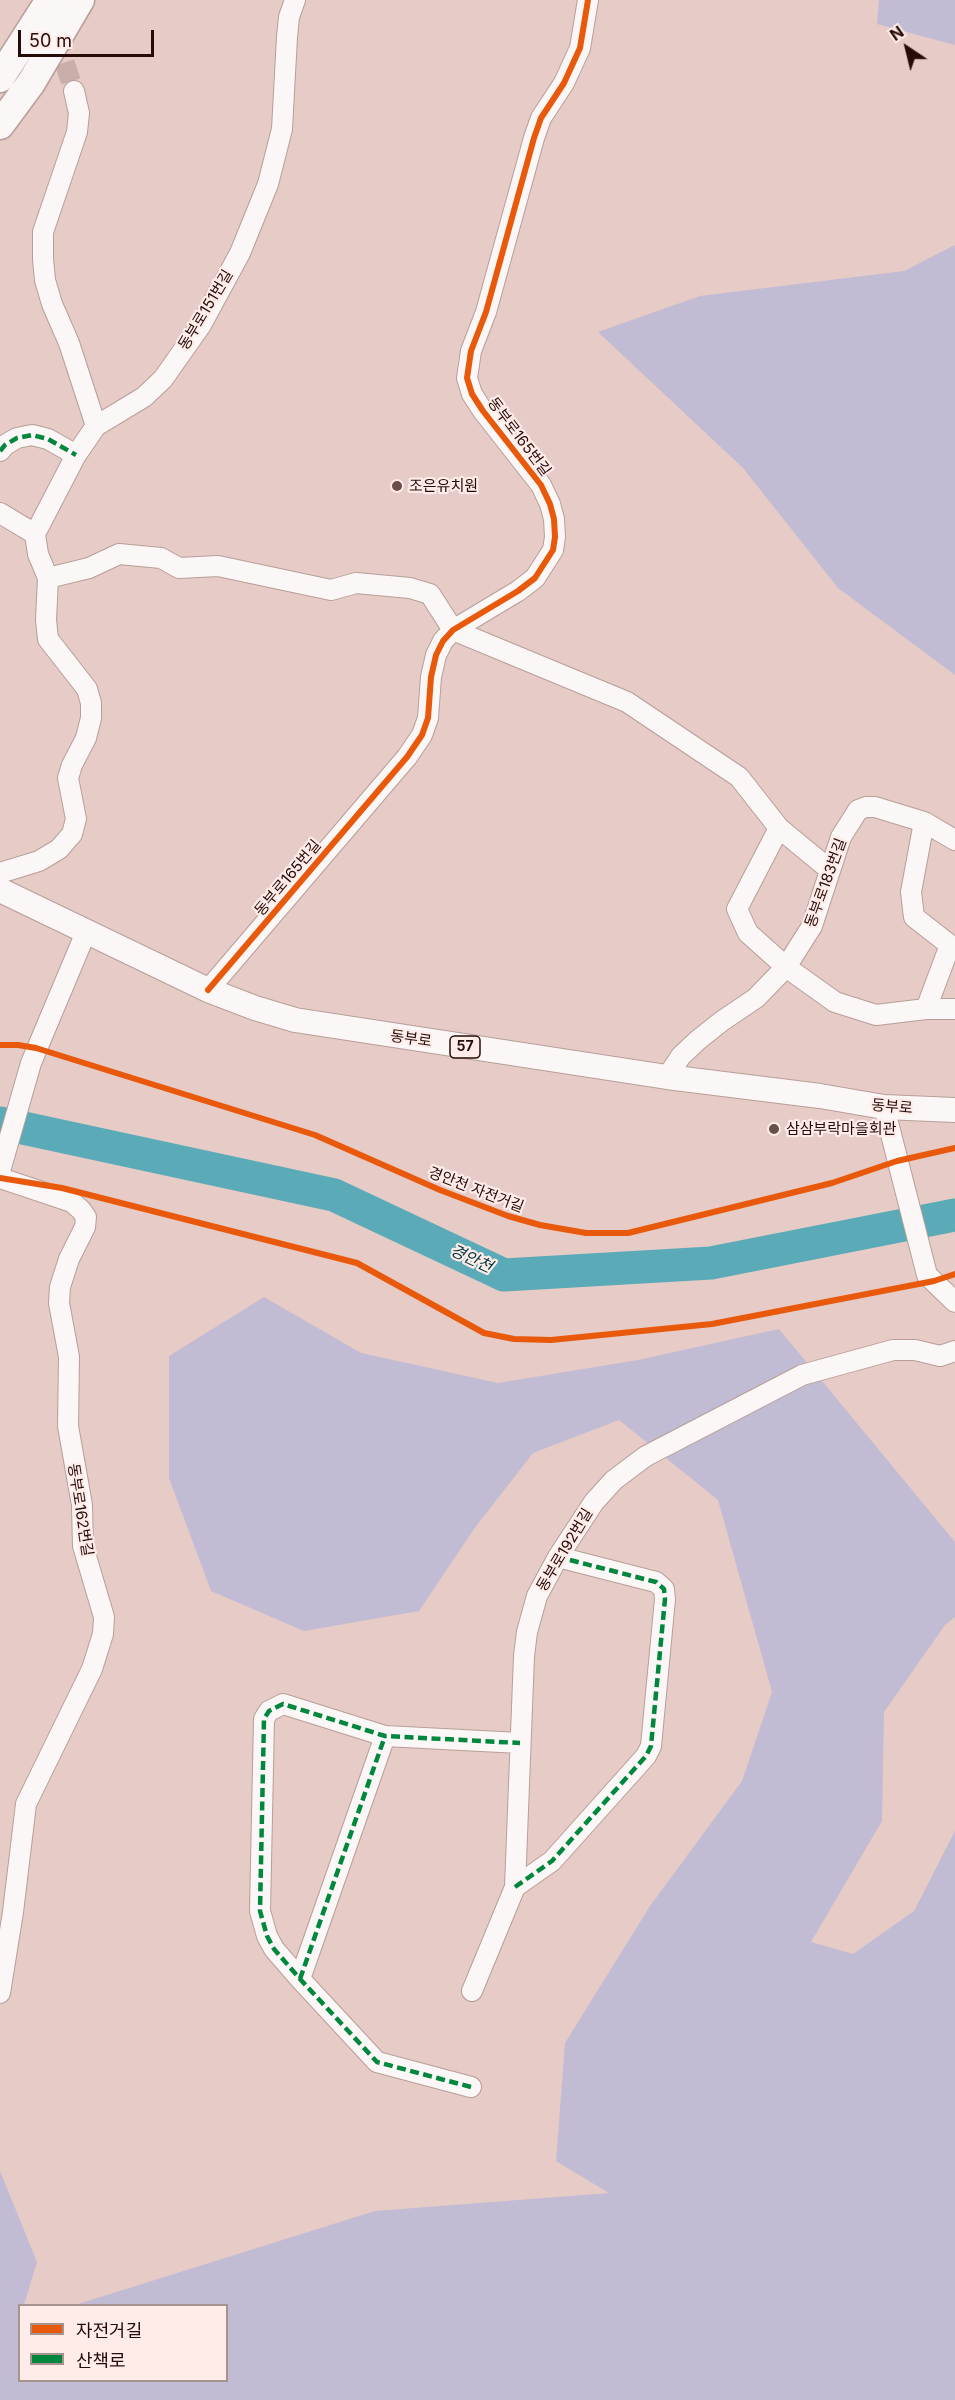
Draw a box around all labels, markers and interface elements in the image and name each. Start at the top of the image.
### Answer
scale bar [21,18,158,56]
north arrow [877,18,937,78]
text: N [886,22,907,45]
text: 50 m [29,30,72,51]
street label: 동부로151번길 [175,267,237,353]
street label: 동부로165번길 [484,394,554,480]
place label: 조은유치원 [409,477,478,495]
marker: 조은유치원 [390,479,404,493]
street label: 동부로165번길 [251,836,325,920]
street label: 동부로183번길 [802,836,850,930]
street label: 동부로 [389,1027,433,1051]
road number: 57 [450,1036,480,1058]
street label: 동부로 [871,1096,913,1118]
place label: 삼삼부락마을회관 [786,1120,896,1138]
marker: 삼삼부락마을회관 [767,1122,781,1136]
street label: 경안천 자전거길 [426,1164,526,1216]
water label: 경안천 [447,1241,495,1277]
street label: 동부로162번길 [64,1462,96,1558]
street label: 동부로192번길 [533,1505,597,1595]
legend [18,2304,228,2382]
text: 자전거길 [76,2320,142,2341]
text: 산책로 [76,2350,126,2371]

